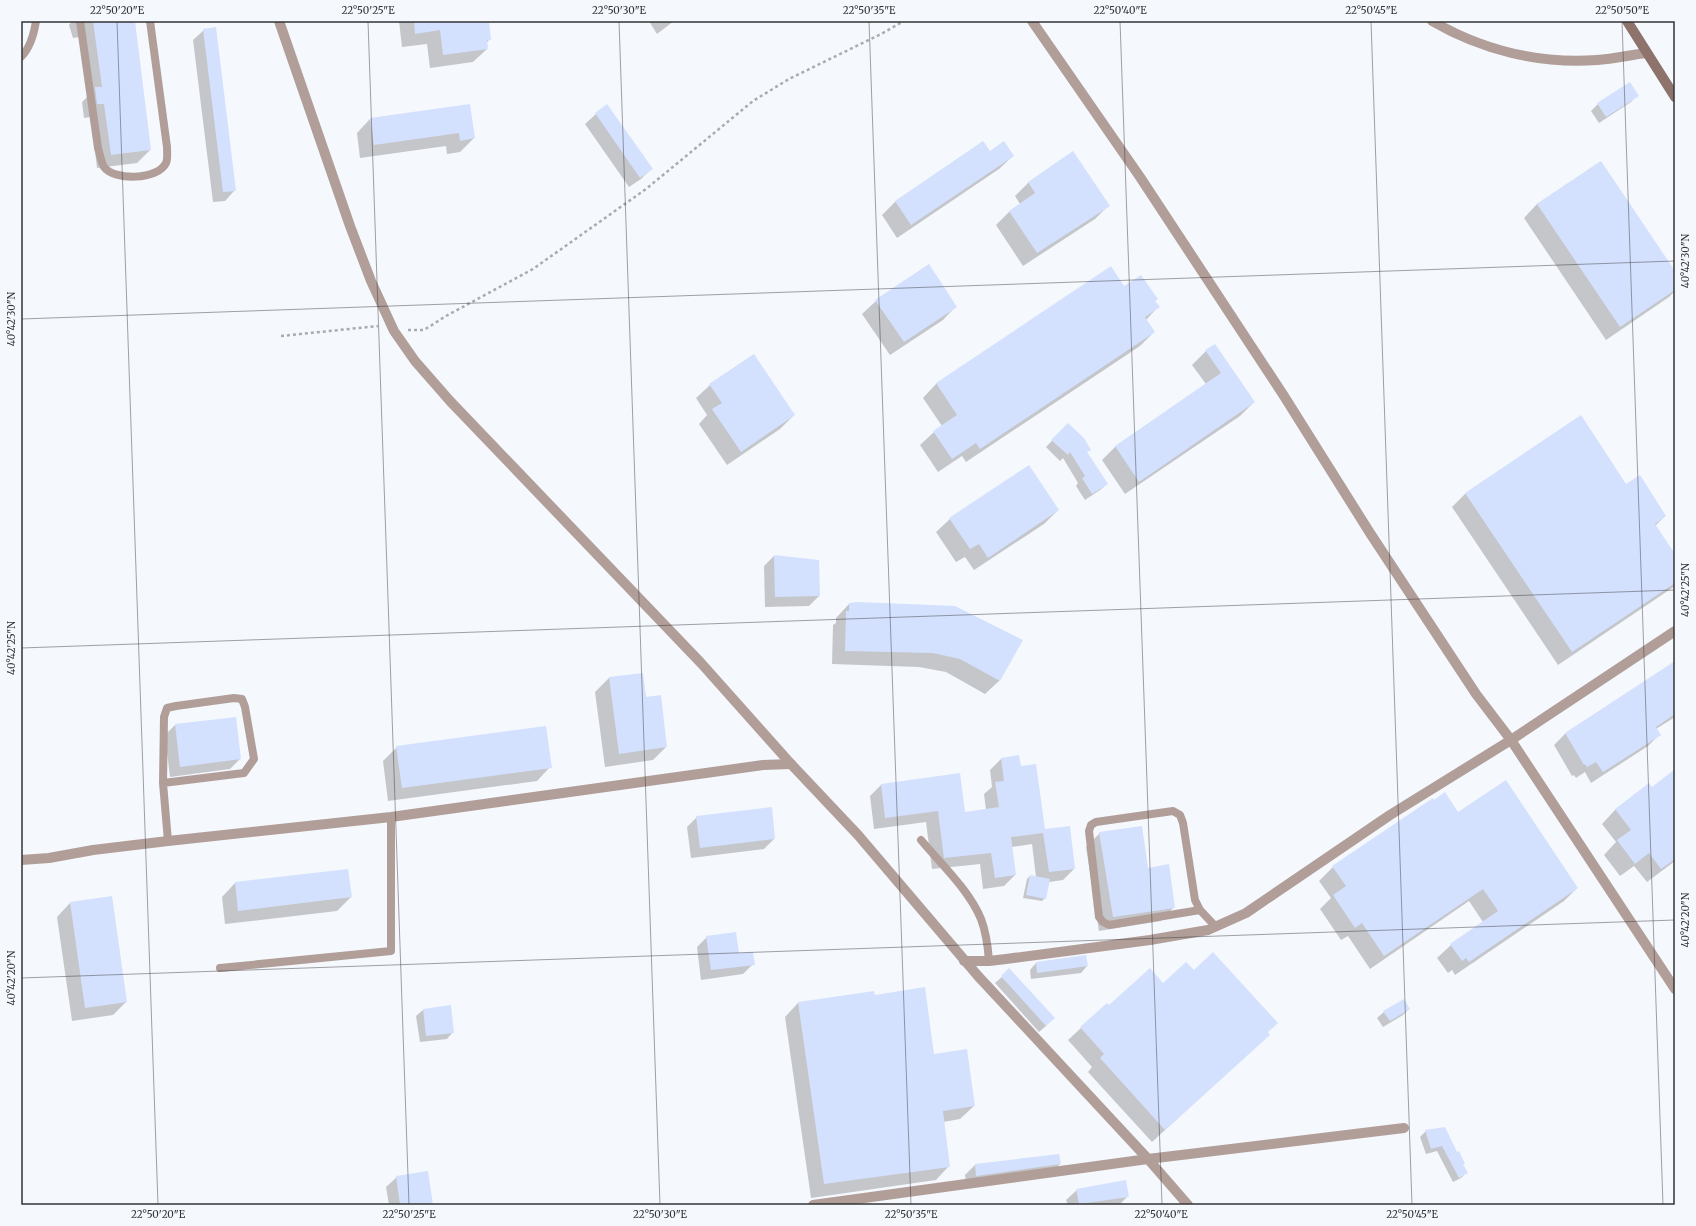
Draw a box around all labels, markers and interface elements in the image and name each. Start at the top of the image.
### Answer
text: 22°50'20"E [90,4,145,17]
text: 22°50'25"E [342,4,395,17]
text: 22°50'30"E [592,4,647,17]
text: 22°50'35"E [843,4,896,17]
text: 22°50'40"E [1093,4,1147,17]
text: 22°50'45"E [1345,4,1397,17]
text: 22°50'50"E [1595,4,1649,17]
text: 40°42'30"N [1679,233,1692,288]
text: 40°42'30"N [5,291,18,346]
text: 40°42'25"N [1679,563,1692,617]
text: 40°42'25"N [5,621,18,675]
text: 40°42'20"N [1679,892,1692,947]
text: 40°42'20"N [5,950,18,1005]
text: 22°50'20"E [131,1208,186,1221]
text: 22°50'25"E [383,1208,436,1221]
text: 22°50'30"E [633,1208,688,1221]
text: 22°50'35"E [885,1208,938,1221]
text: 22°50'40"E [1134,1208,1188,1221]
text: 22°50'45"E [1386,1208,1438,1221]

